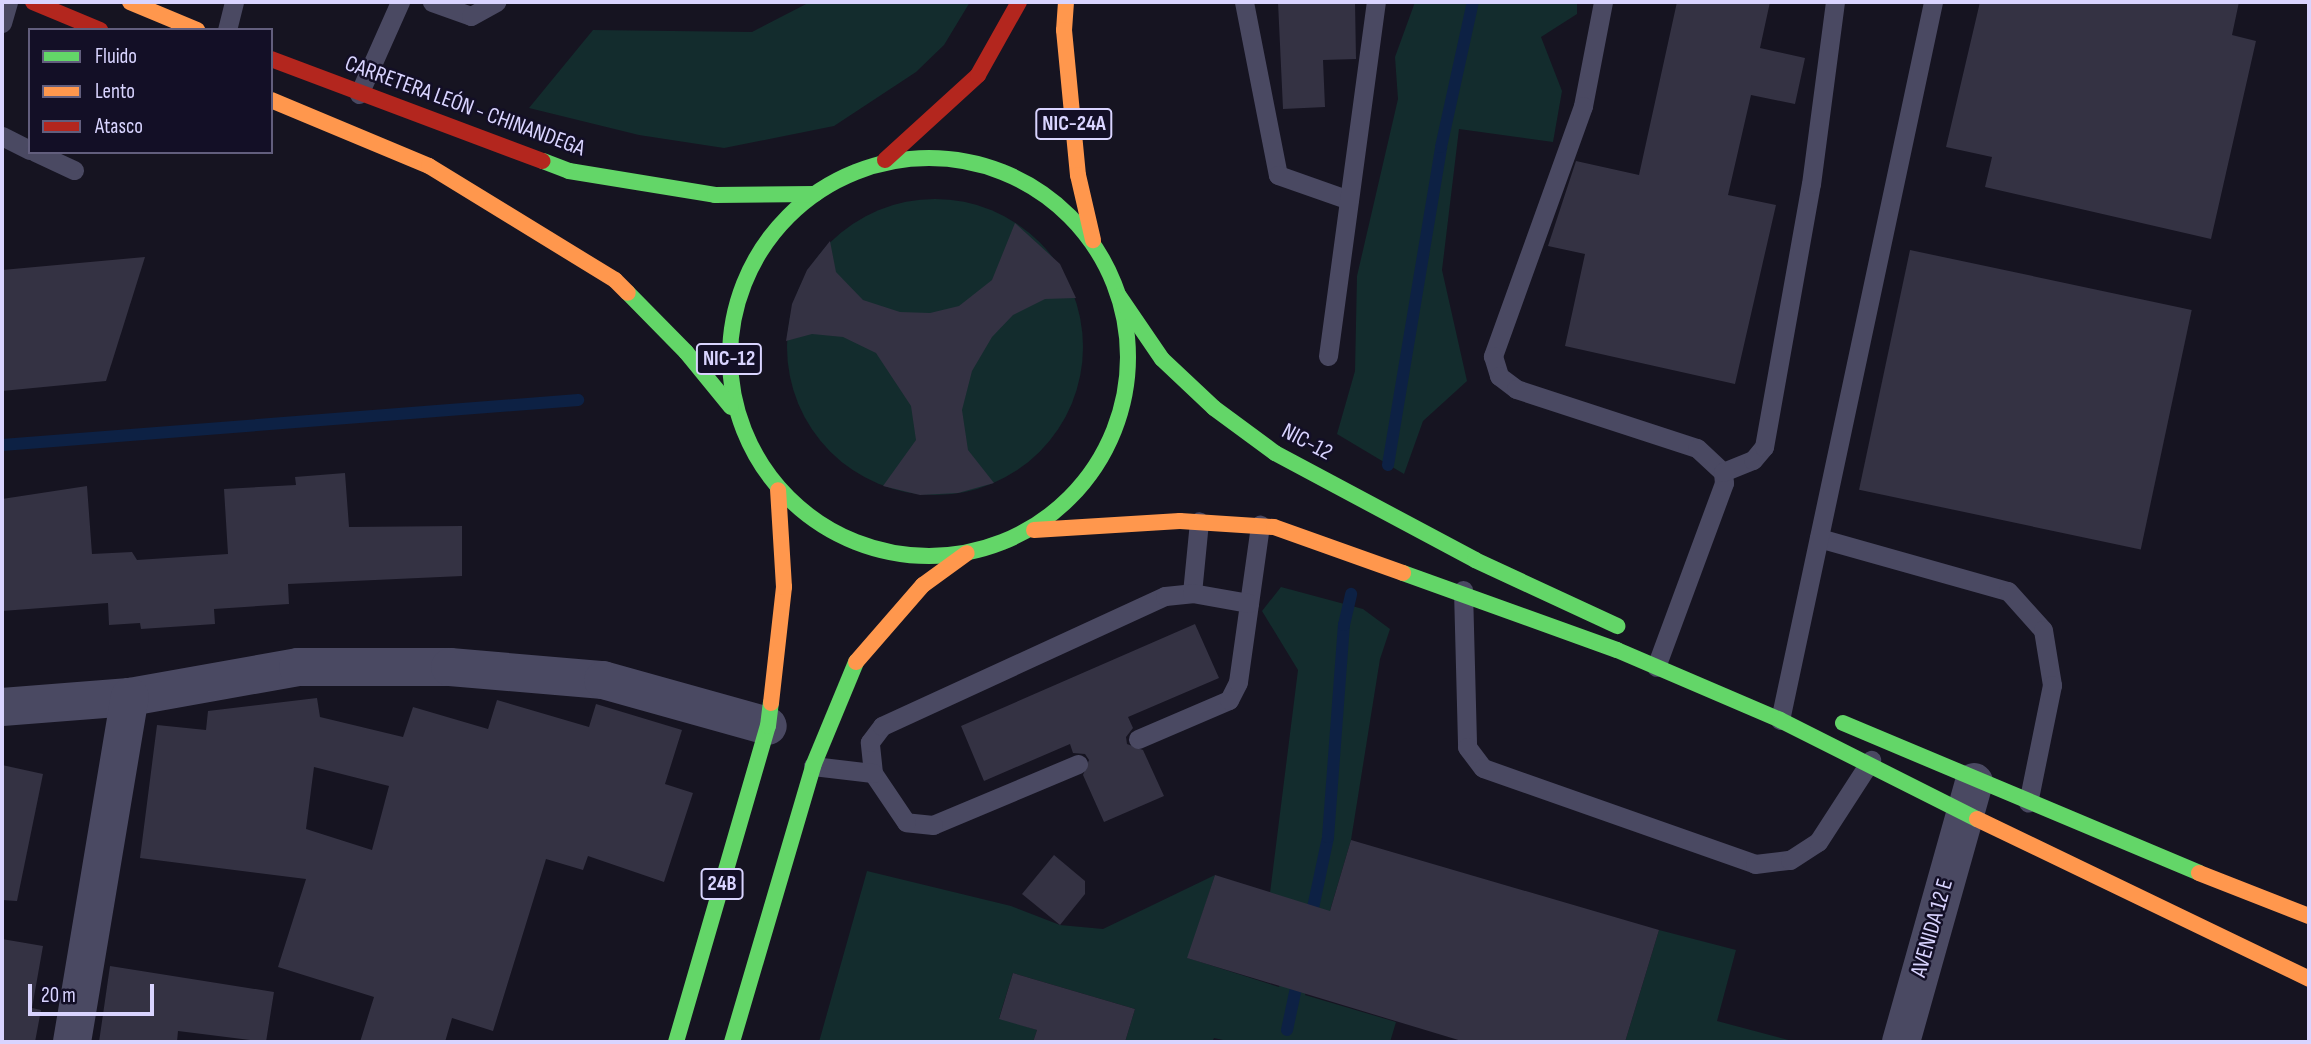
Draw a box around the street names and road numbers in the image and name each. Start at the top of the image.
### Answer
street label: CARRETERA LEÓN - CHINANDEGA [341,50,589,162]
road number: NIC-24A [1034,106,1114,142]
road number: NIC-12 [696,342,762,376]
street label: NIC-12 [1277,417,1337,467]
road number: 24B [699,866,745,902]
street label: AVENIDA 12 E [1905,876,1959,980]

